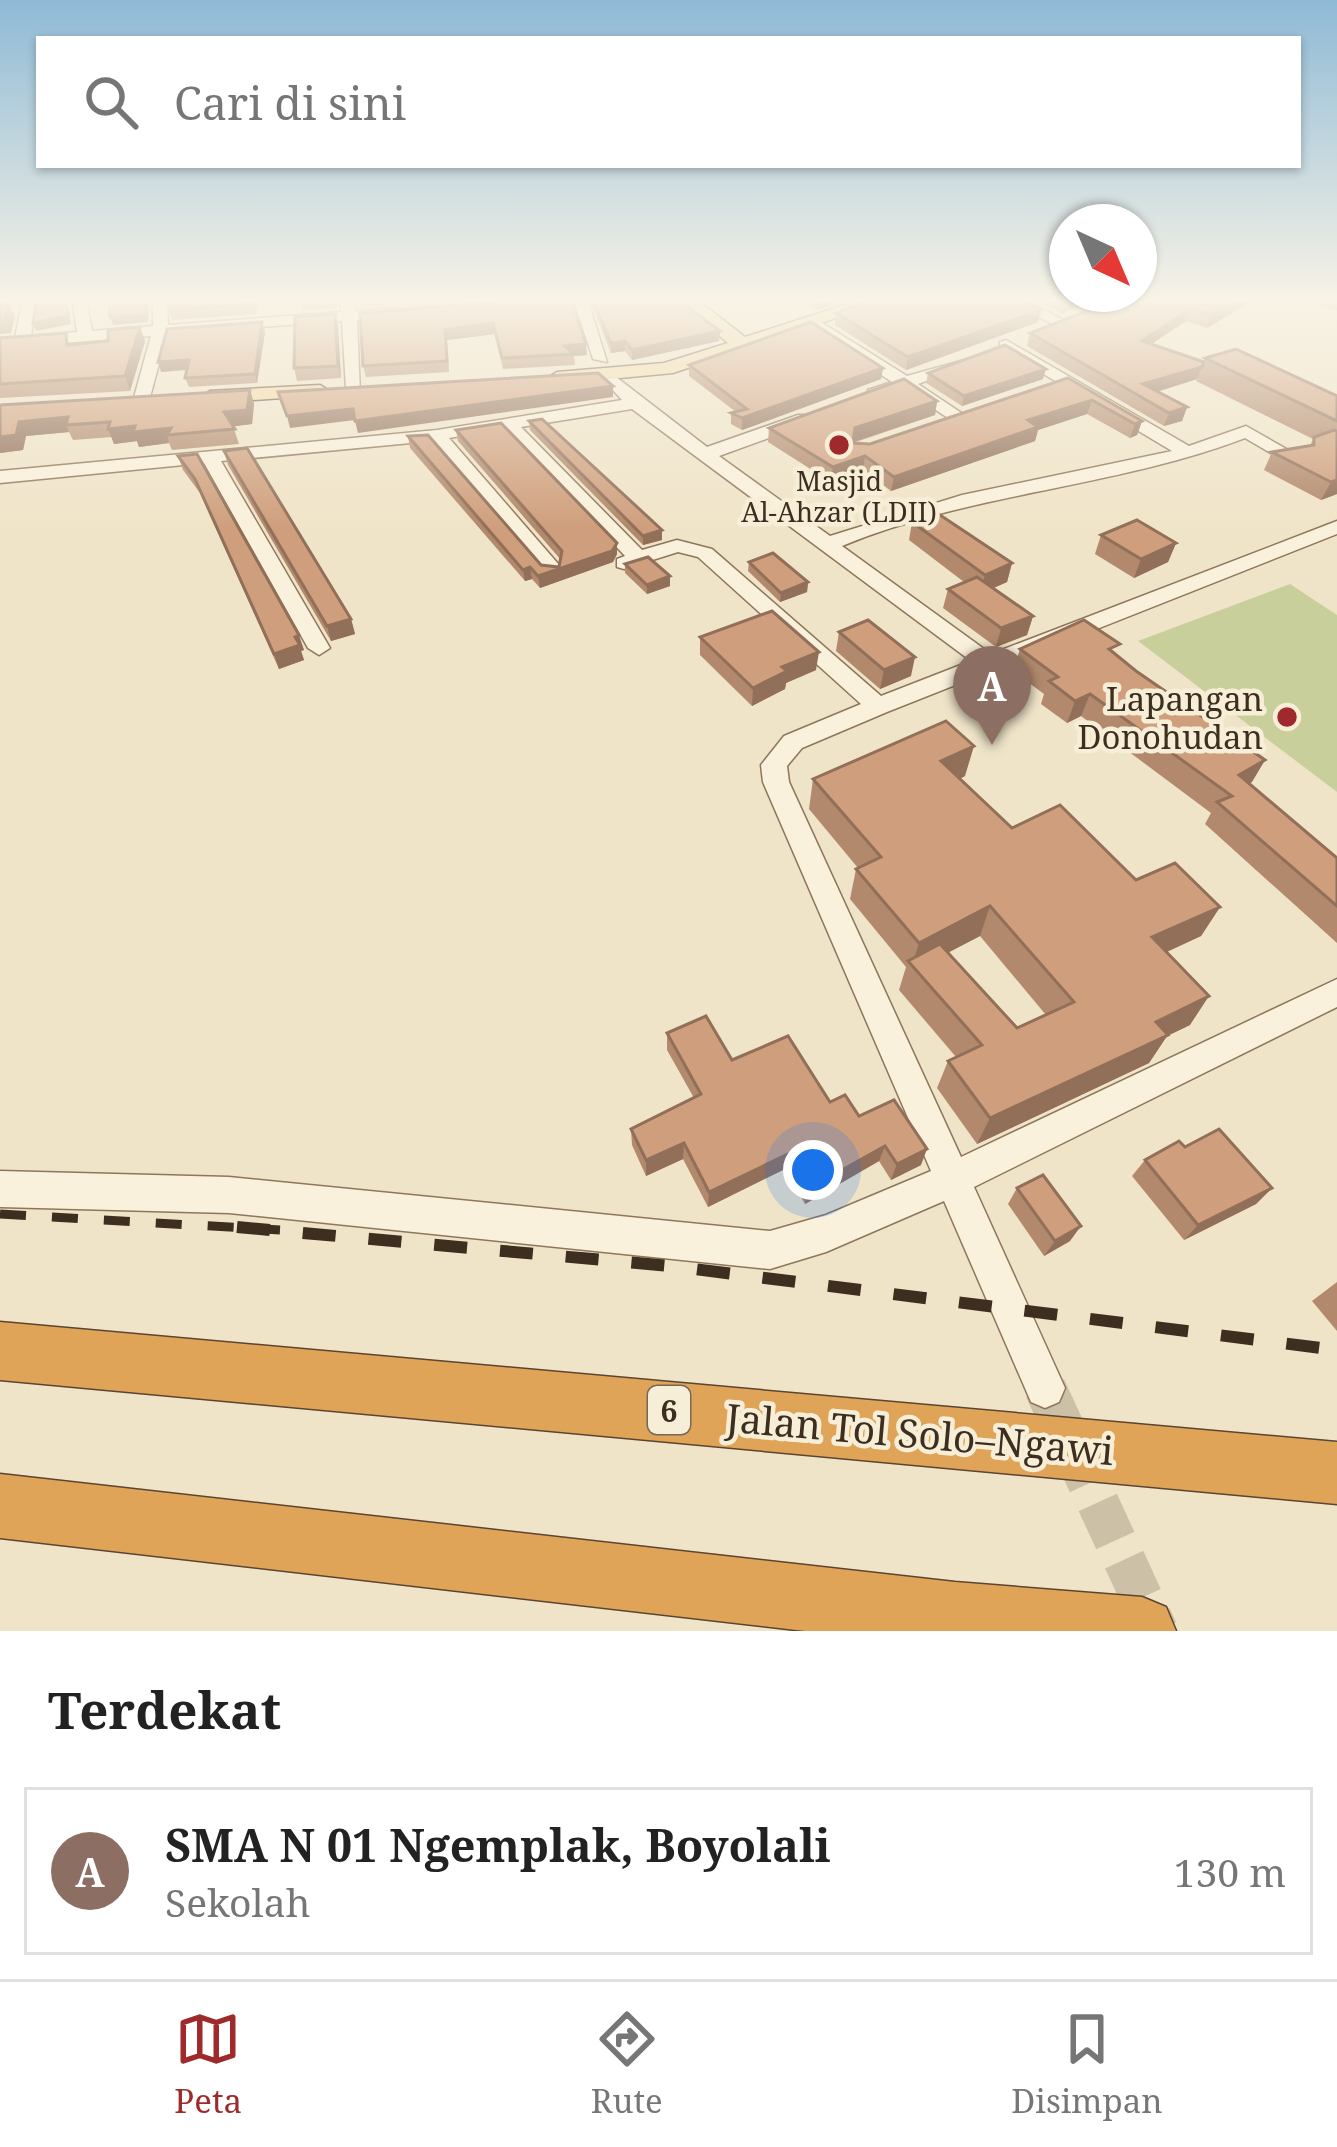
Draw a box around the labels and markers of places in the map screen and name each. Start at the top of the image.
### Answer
marker: Masjid Al-Ahzar (LDII) [826,432,852,458]
place label: Masjid Al-Ahzar (LDII) [741,462,937,530]
pin: A [953,646,1031,745]
place label: Lapangan Donohudan [1078,676,1263,759]
marker: Lapangan Donohudan [1274,704,1300,730]

